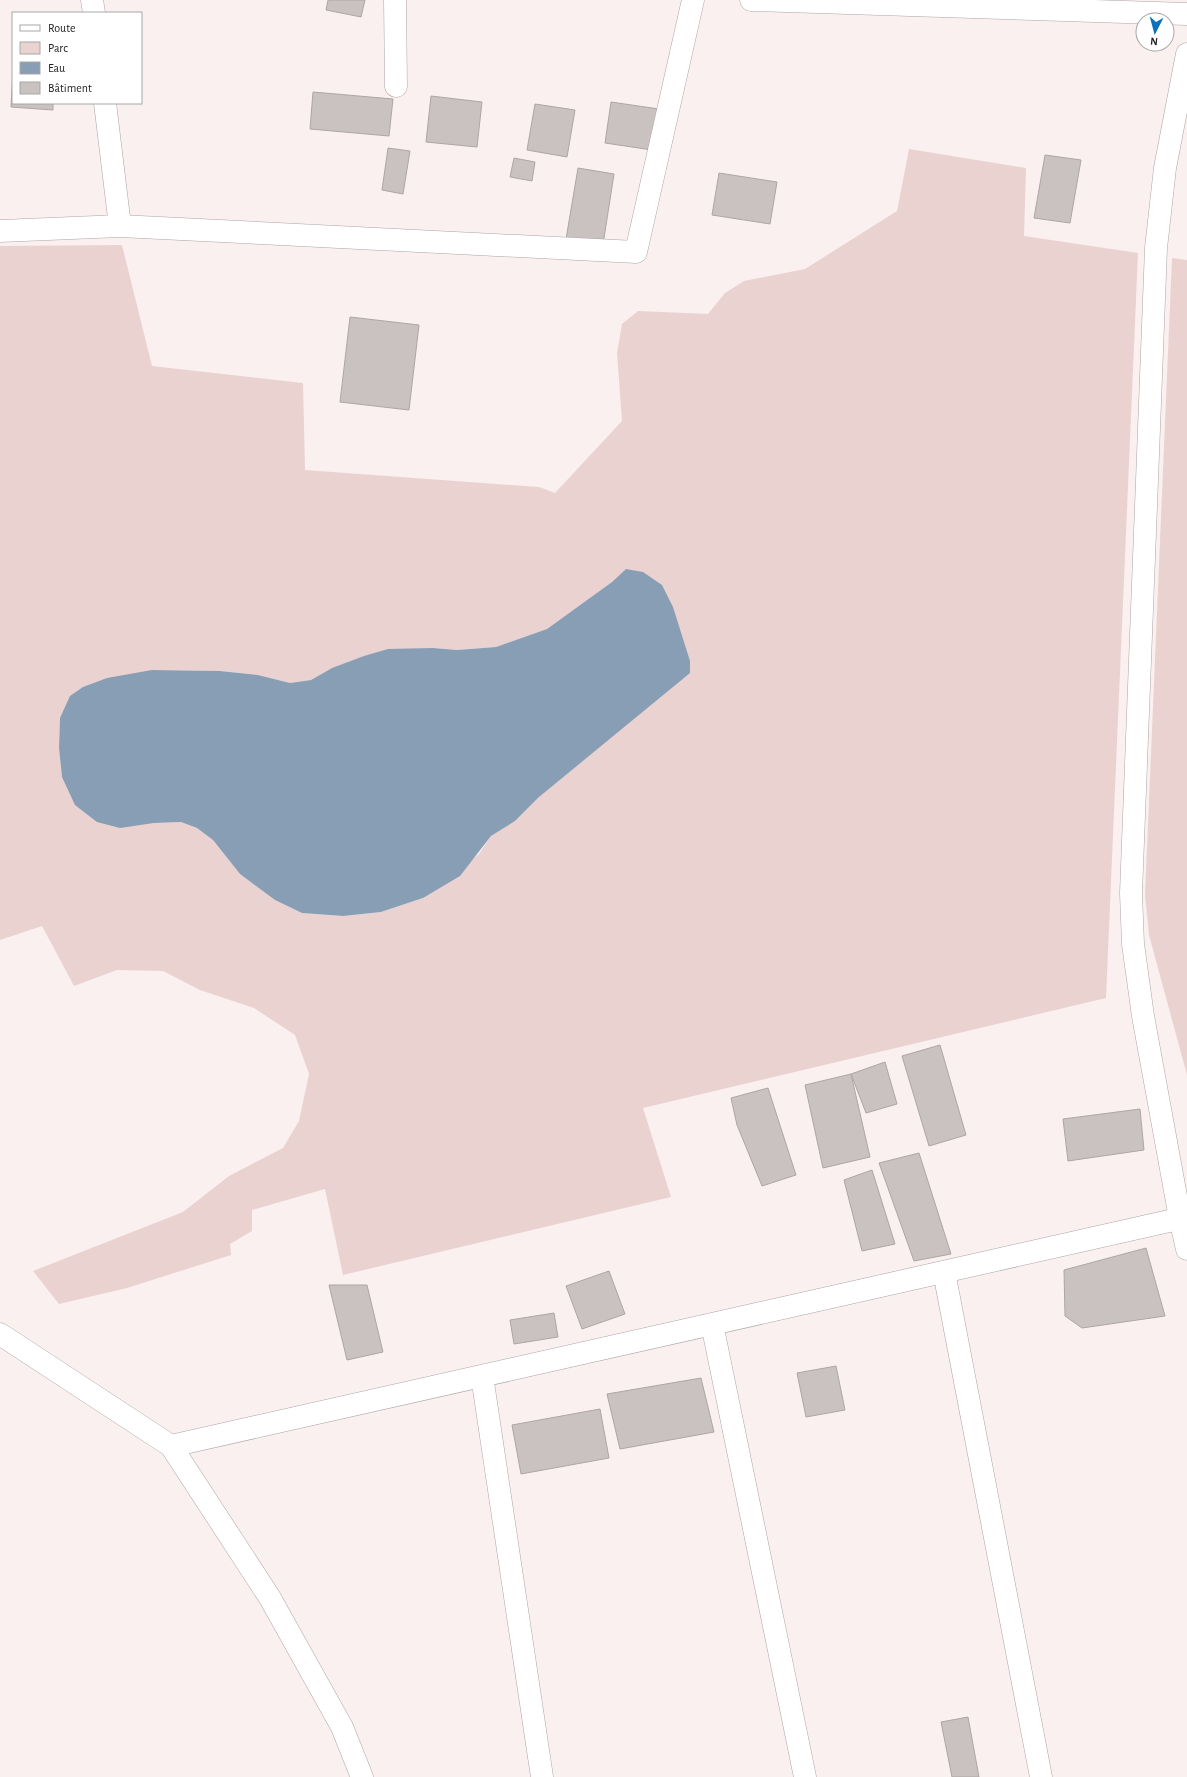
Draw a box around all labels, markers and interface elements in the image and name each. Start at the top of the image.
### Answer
legend [12,12,142,104]
north arrow [1135,12,1175,52]
text: Route [48,22,75,34]
text: N [1150,36,1158,47]
text: Parc [48,42,68,54]
text: Eau [48,62,65,74]
text: Bâtiment [48,82,92,94]

